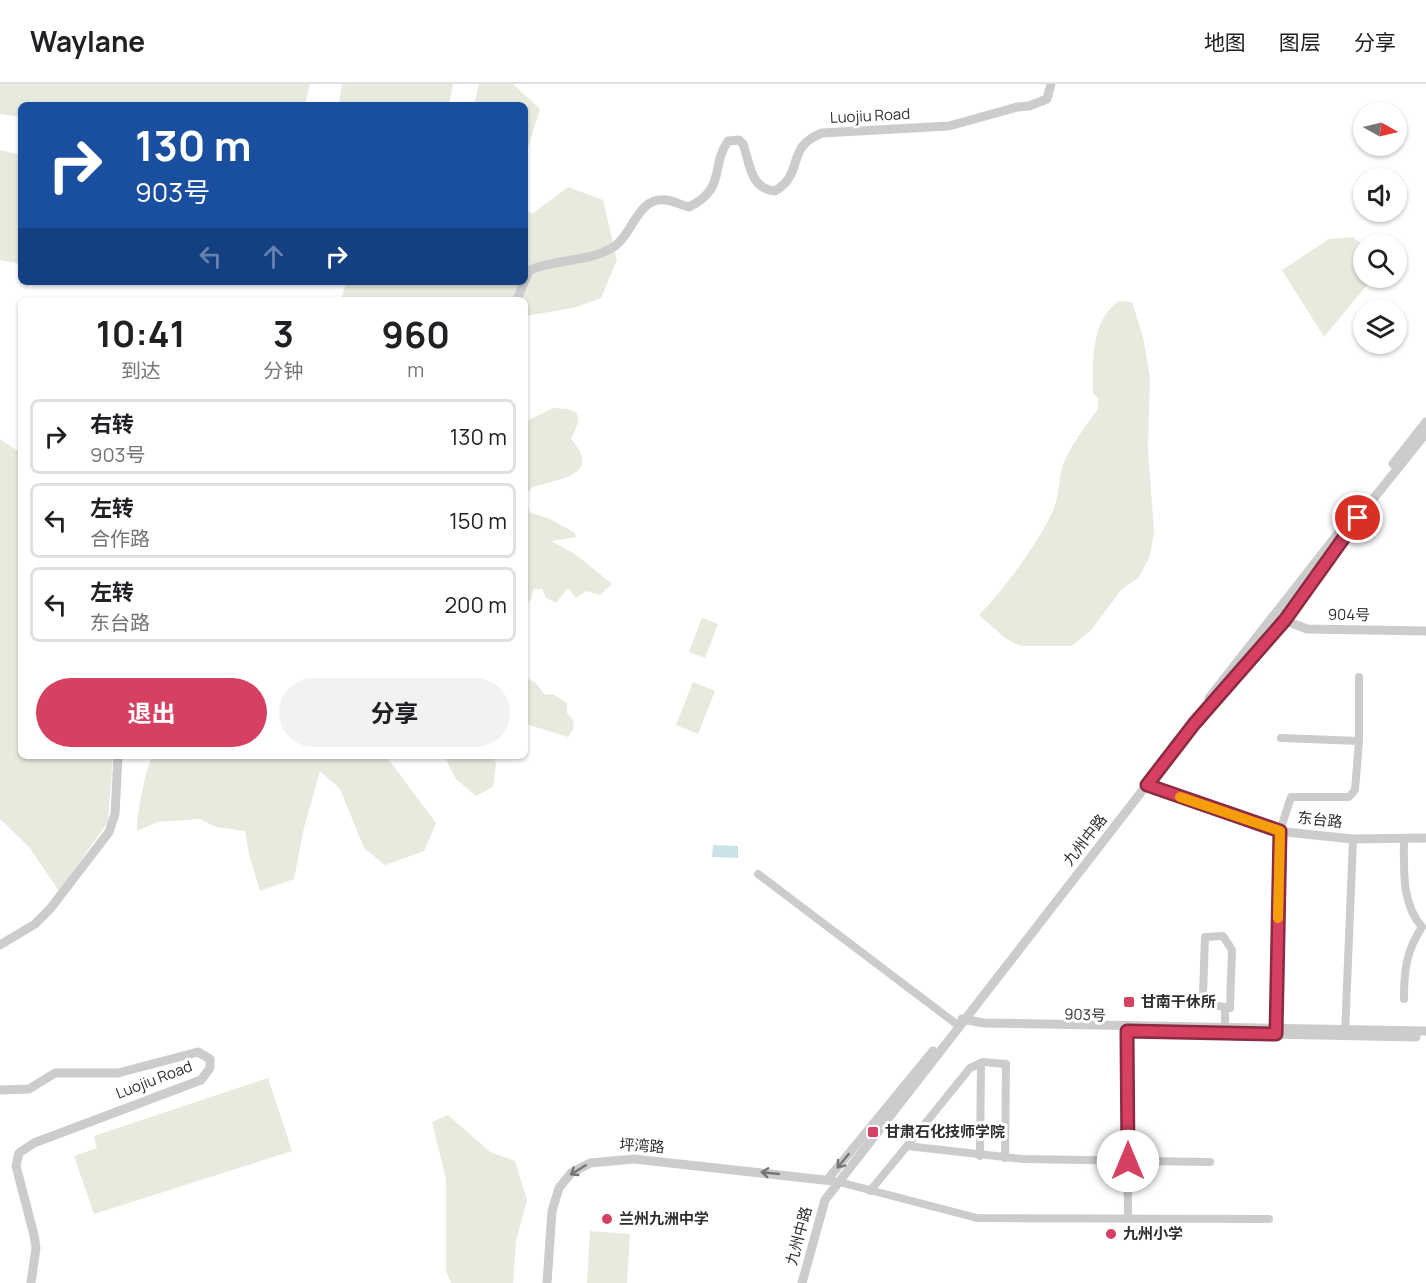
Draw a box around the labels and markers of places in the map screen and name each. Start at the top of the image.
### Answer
pin [1332,492,1383,543]
place label: 甘南干休所 [1141,991,1216,1012]
marker: 甘南干休所 [1122,995,1136,1009]
place label: 甘肃石化技师学院 [885,1121,1005,1142]
marker: 甘肃石化技师学院 [866,1125,880,1139]
place label: 兰州九洲中学 [619,1208,709,1229]
marker: 兰州九洲中学 [600,1212,614,1226]
place label: 九州小学 [1123,1223,1183,1244]
marker: 九州小学 [1104,1227,1118,1241]

